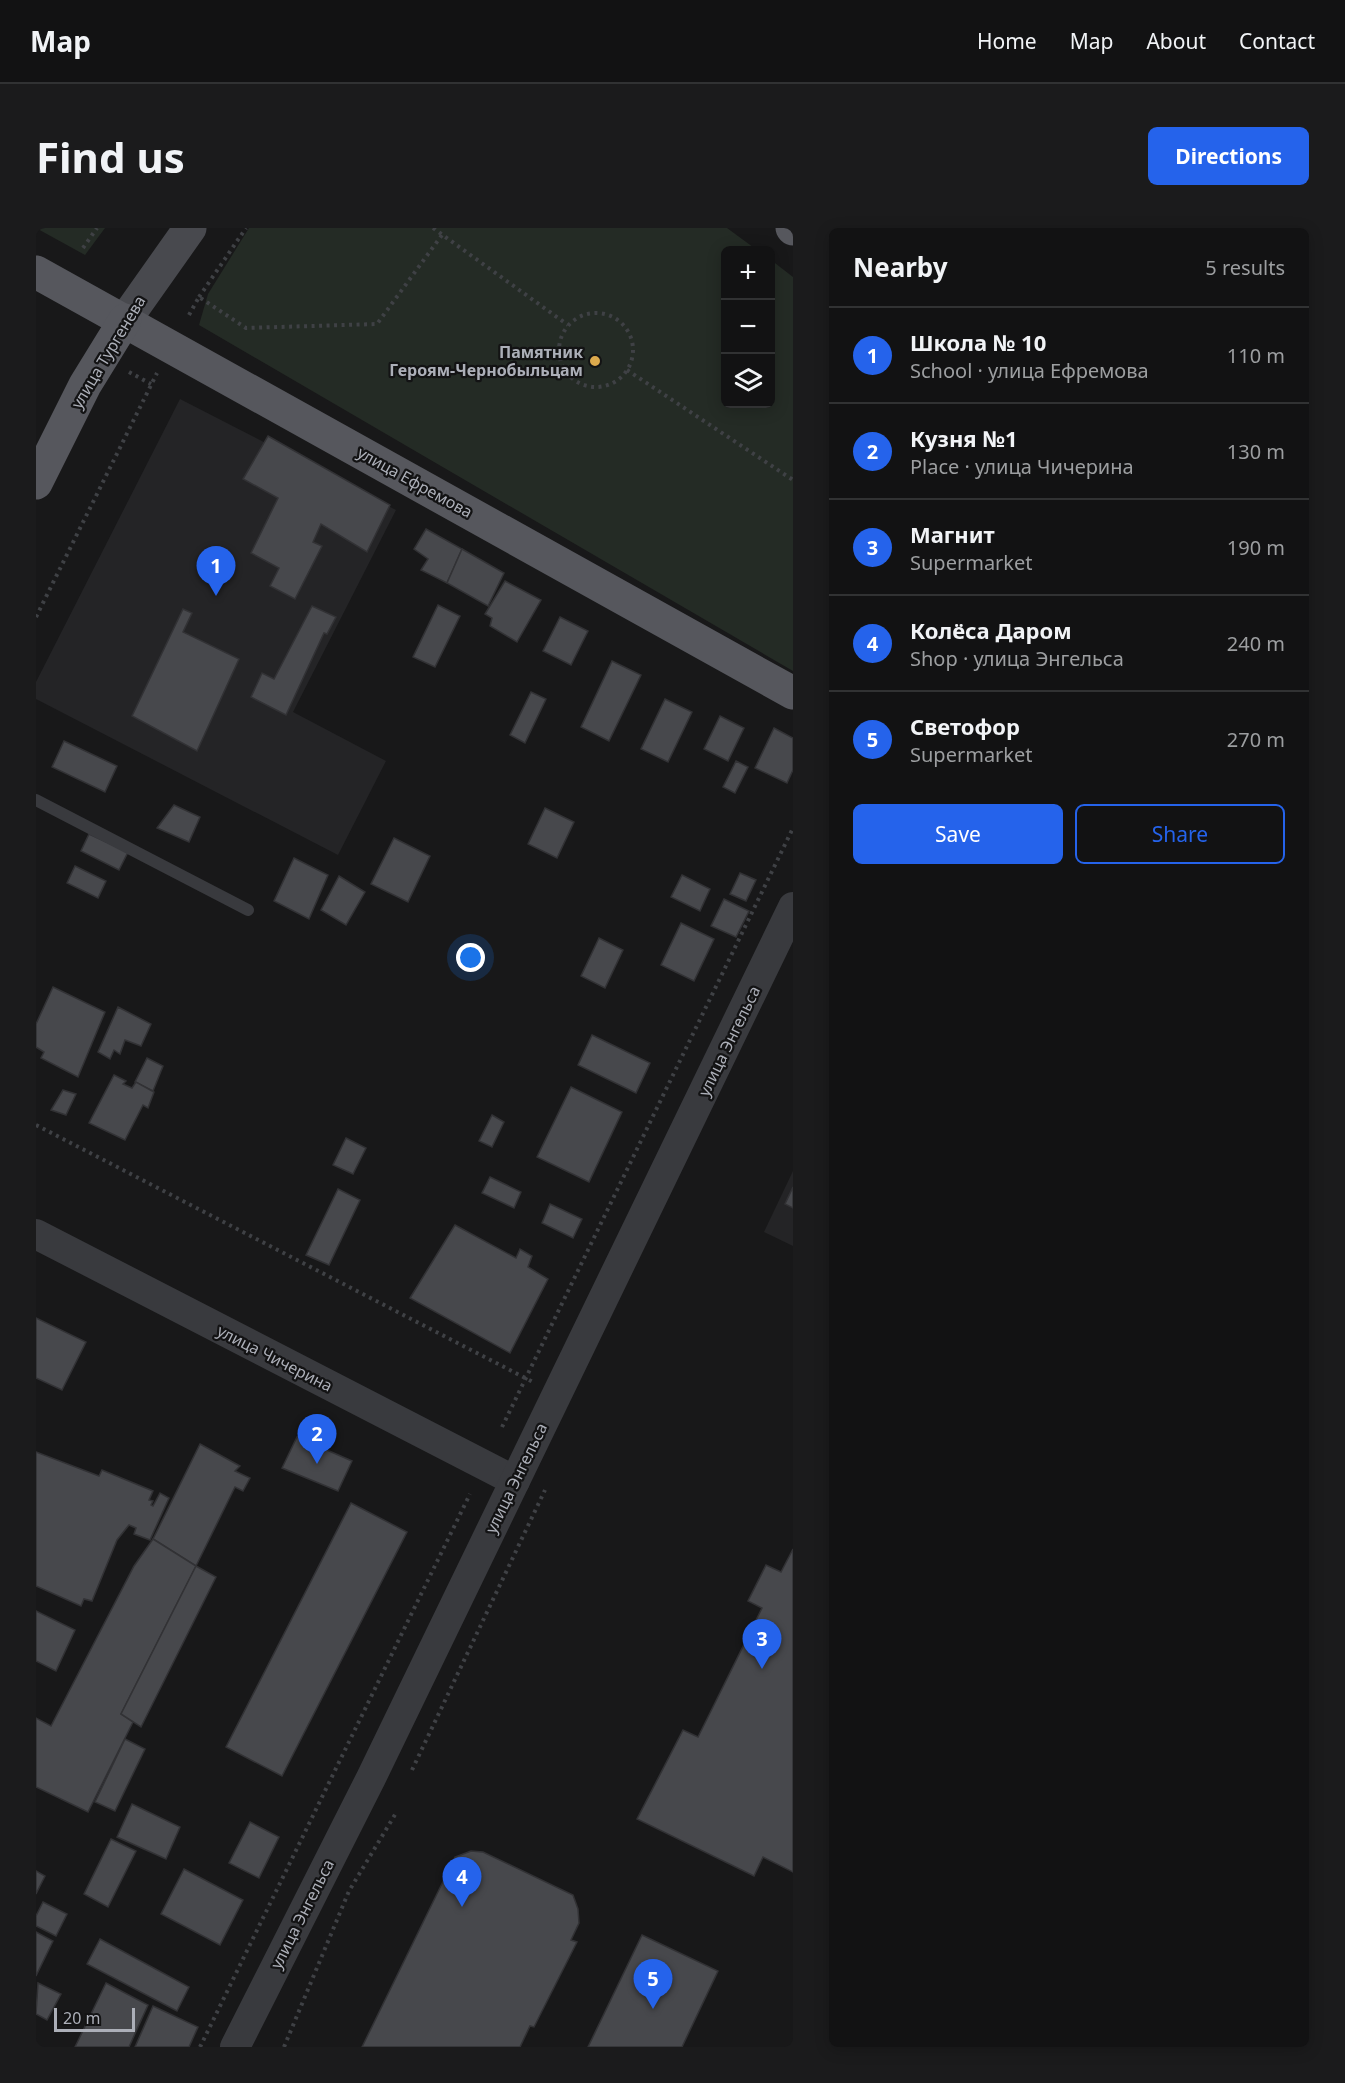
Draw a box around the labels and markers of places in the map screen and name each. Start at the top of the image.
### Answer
place label: Памятник Героям-Чернобыльцам [389,341,583,381]
marker: Памятник Героям-Чернобыльцам [588,354,602,368]
pin: 1 [196,546,236,596]
pin: 2 [298,1414,336,1464]
pin: 3 [742,1620,782,1669]
pin: 4 [442,1858,482,1907]
pin: 5 [634,1960,672,2009]

